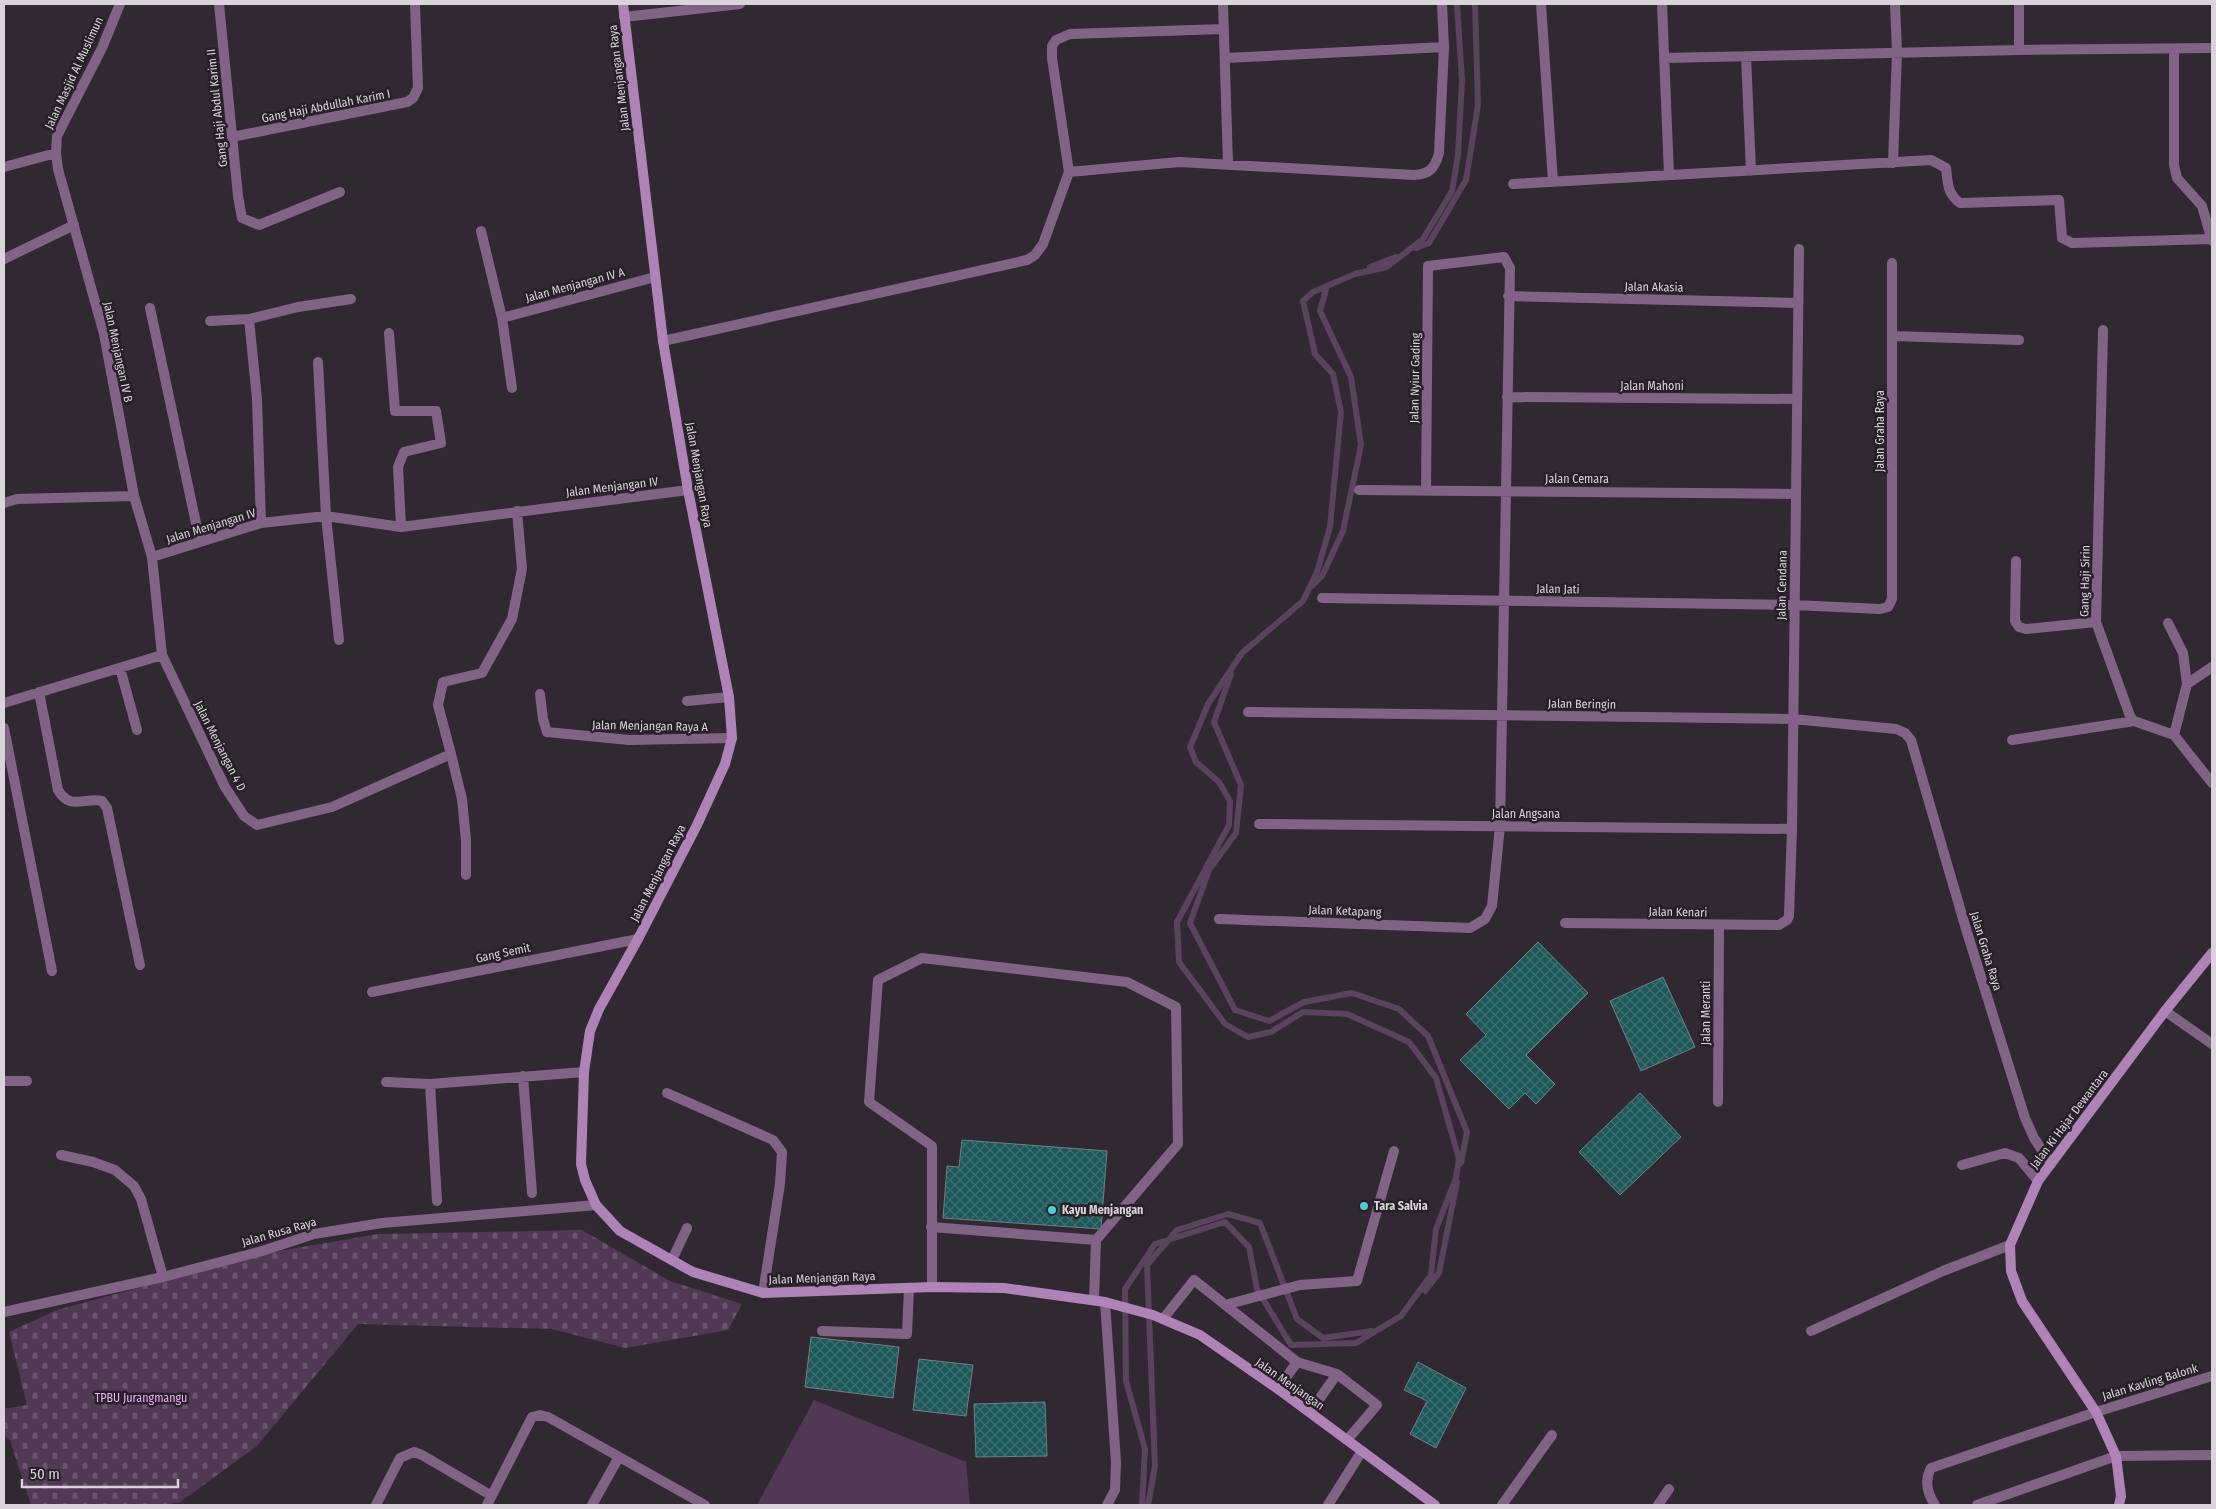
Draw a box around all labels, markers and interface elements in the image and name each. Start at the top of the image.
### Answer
street label: Jalan Masjid Al Muslimun [42,15,106,131]
street label: Jalan Menjangan Raya [606,24,632,132]
street label: Gang Haji Abdul Karim II [204,48,230,168]
street label: Gang Haji Abdullah Karim I [261,87,391,125]
street label: Jalan Menjangan IV A [524,265,627,305]
street label: Jalan Akasia [1625,279,1684,295]
street label: Jalan Menjangan IV B [101,301,136,404]
street label: Jalan Nyiur Gading [1407,332,1423,423]
street label: Jalan Mahoni [1620,379,1684,393]
street label: Jalan Graha Raya [1873,390,1887,472]
street label: Jalan Menjangan Raya [683,421,715,529]
street label: Jalan Cemara [1545,472,1609,486]
street label: Jalan Menjangan IV [565,474,660,500]
street label: Jalan Menjangan IV [165,505,258,546]
street label: Gang Haji Sirin [2077,545,2093,617]
street label: Jalan Cendana [1774,550,1790,620]
street label: Jalan Jati [1536,582,1580,596]
street label: Jalan Beringin [1548,696,1616,712]
street label: Jalan Menjangan 4 D [191,699,249,793]
street label: Jalan Menjangan Raya A [592,718,709,734]
street label: Jalan Angsana [1492,807,1560,821]
street label: Jalan Menjangan Raya [628,822,689,924]
street label: Jalan Ketapang [1308,903,1382,919]
street label: Jalan Kenari [1649,904,1707,920]
street label: Jalan Graha Raya [1967,910,2005,992]
street label: Gang Semit [474,940,532,966]
street label: Jalan Meranti [1699,981,1713,1045]
street label: Jalan Ki Hajar Dewantara [2027,1067,2111,1171]
place label: Tara Salvia [1374,1199,1428,1213]
marker: Tara Salvia [1358,1200,1370,1212]
place label: Kayu Menjangan [1062,1203,1143,1217]
marker: Kayu Menjangan [1046,1204,1058,1216]
street label: Jalan Rusa Raya [240,1215,318,1249]
street label: Jalan Menjangan Raya [768,1269,876,1287]
street label: Jalan Menjangan [1253,1355,1327,1413]
street label: Jalan Kavling Balonk [2101,1361,2200,1403]
park label: TPBU Jurangmangu [95,1391,187,1405]
scale bar [22,1456,179,1488]
text: 50 m [30,1465,60,1483]

